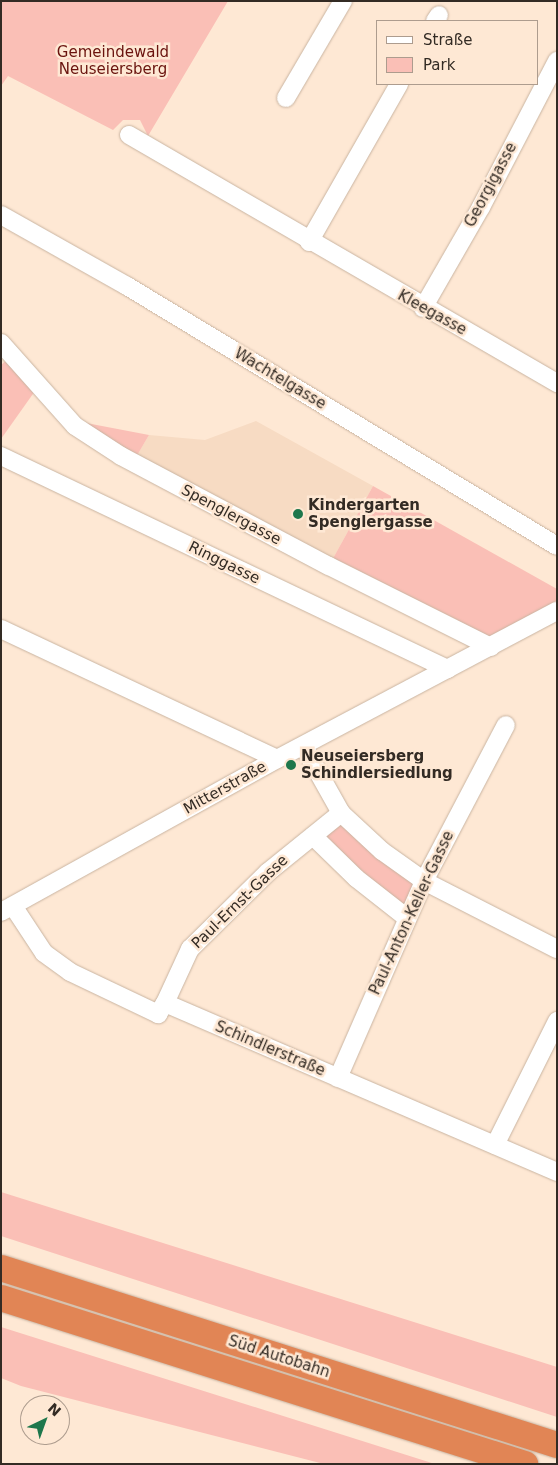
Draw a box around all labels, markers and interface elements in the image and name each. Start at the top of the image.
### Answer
legend [376,20,538,85]
text: Straße [423,31,472,49]
park label: Gemeindewald Neuseiersberg [57,43,169,78]
text: Park [423,56,455,74]
street label: Georgigasse [461,140,521,230]
street label: Kleegasse [394,287,470,339]
street label: Wachtelgasse [231,345,329,413]
street label: Spenglergasse [178,481,284,549]
place label: Kindergarten Spenglergasse [308,496,433,531]
marker: Kindergarten Spenglergasse [292,508,304,520]
street label: Ringgasse [185,538,263,588]
place label: Neuseiersberg Schindlersiedlung [301,747,453,782]
street label: Mitterstraße [180,758,270,818]
marker: Neuseiersberg Schindlersiedlung [285,759,297,771]
street label: Paul-Anton-Keller-Gasse [366,828,458,998]
street label: Paul-Ernst-Gasse [188,851,292,953]
street label: Schindlerstraße [212,1018,328,1080]
street label: Süd Autobahn [226,1332,332,1382]
north arrow [20,1395,70,1445]
text: N [45,1400,64,1419]

